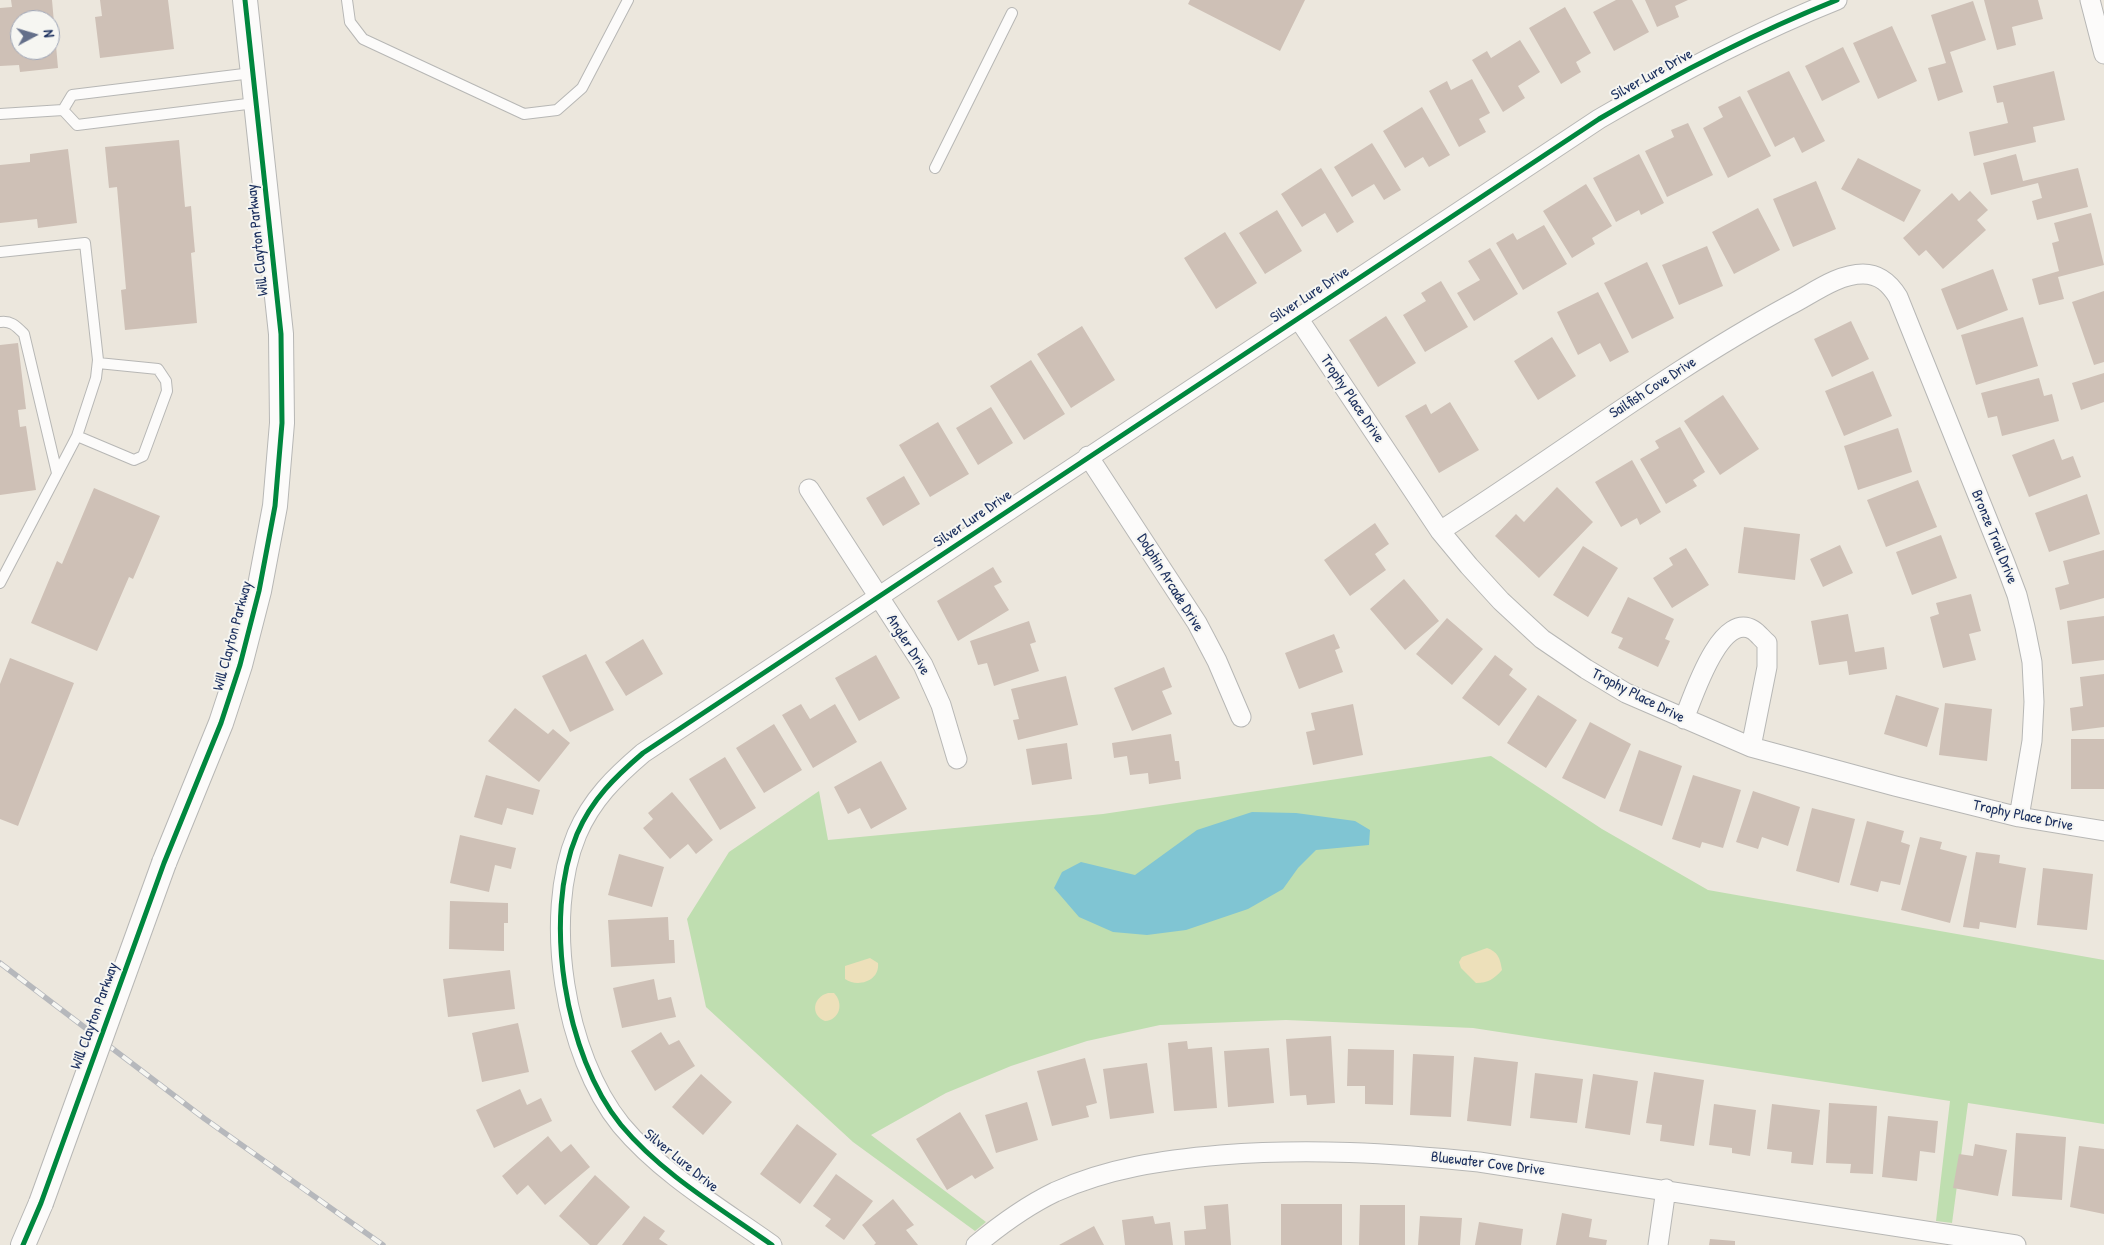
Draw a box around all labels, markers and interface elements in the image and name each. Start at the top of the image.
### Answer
north arrow [10,10,60,60]
text: N [40,29,59,38]
street label: Silver Lure Drive [1608,45,1696,105]
street label: Will Clayton Parkway [243,183,273,297]
street label: Silver Lure Drive [1267,263,1353,327]
street label: Trophy Place Drive [1316,352,1388,446]
street label: Sailfish Cove Drive [1606,353,1700,423]
street label: Silver Lure Drive [930,486,1016,552]
street label: Bronze Trail Drive [1967,487,2021,587]
street label: Dolphin Arcade Drive [1133,531,1207,635]
street label: Will Clayton Parkway [210,579,256,693]
street label: Angler Drive [882,611,934,679]
street label: Trophy Place Drive [1589,665,1687,727]
street label: Trophy Place Drive [1971,797,2075,835]
street label: Will Clayton Parkway [67,960,123,1072]
street label: Silver Lure Drive [640,1126,722,1196]
street label: Bluewater Cove Drive [1430,1148,1546,1180]

